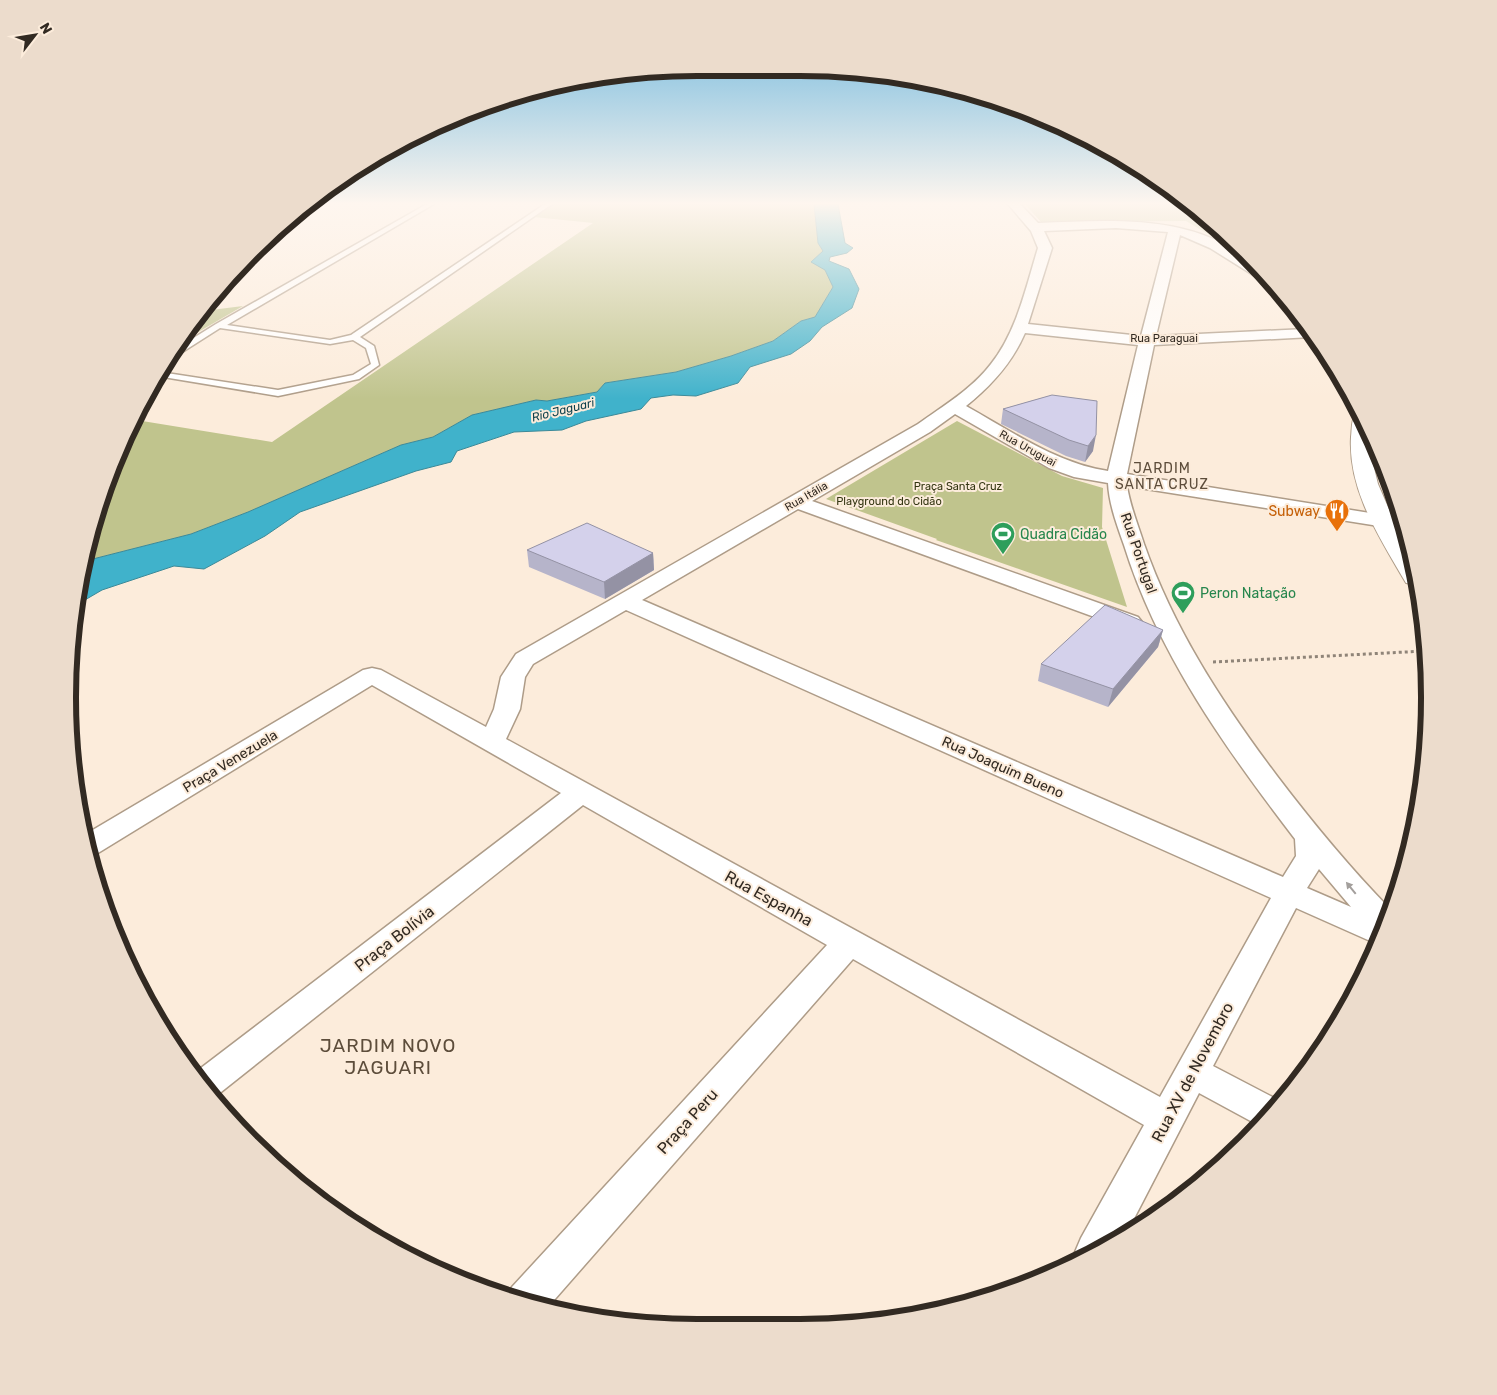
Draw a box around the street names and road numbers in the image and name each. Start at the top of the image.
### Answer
street label: Rua Paraguai [1130,332,1198,345]
street label: Rua Uruguai [997,427,1058,469]
street label: Rua Itália [782,479,830,514]
street label: Rua Portugal [1117,510,1160,596]
street label: Praça Venezuela [180,726,281,796]
street label: Rua Joaquim Bueno [939,733,1066,802]
street label: Rua Espanha [722,867,816,930]
street label: Praça Bolívia [351,901,438,975]
street label: Rua XV de Novembro [1147,999,1237,1145]
street label: Praça Peru [653,1085,722,1158]

